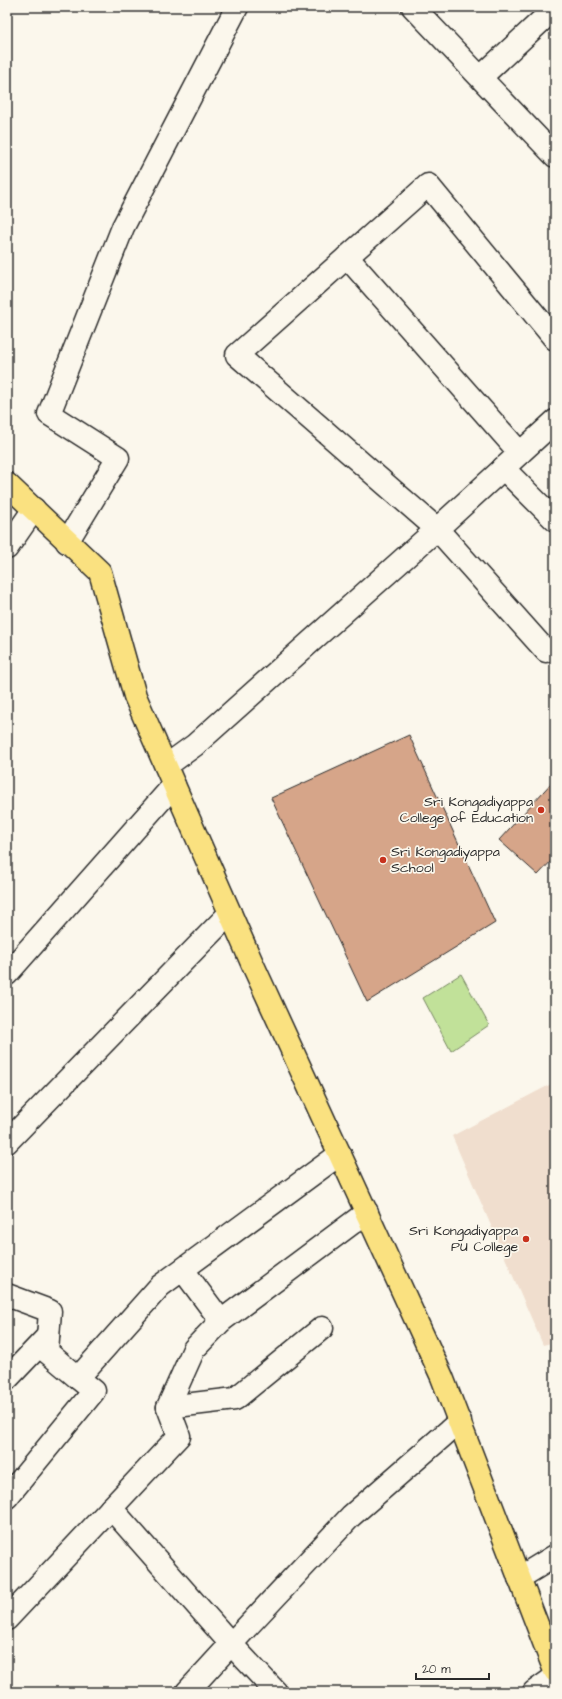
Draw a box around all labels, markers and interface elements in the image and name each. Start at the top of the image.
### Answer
place label: Sri Kongadiyappa College of Education [400,792,533,828]
marker: Sri Kongadiyappa College of Education [536,805,546,815]
place label: Sri Kongadiyappa School [391,842,500,878]
marker: Sri Kongadiyappa School [378,855,388,865]
place label: Sri Kongadiyappa PU College [409,1221,518,1257]
marker: Sri Kongadiyappa PU College [521,1234,531,1244]
scale bar [416,1655,489,1681]
text: 20 m [422,1661,451,1678]

